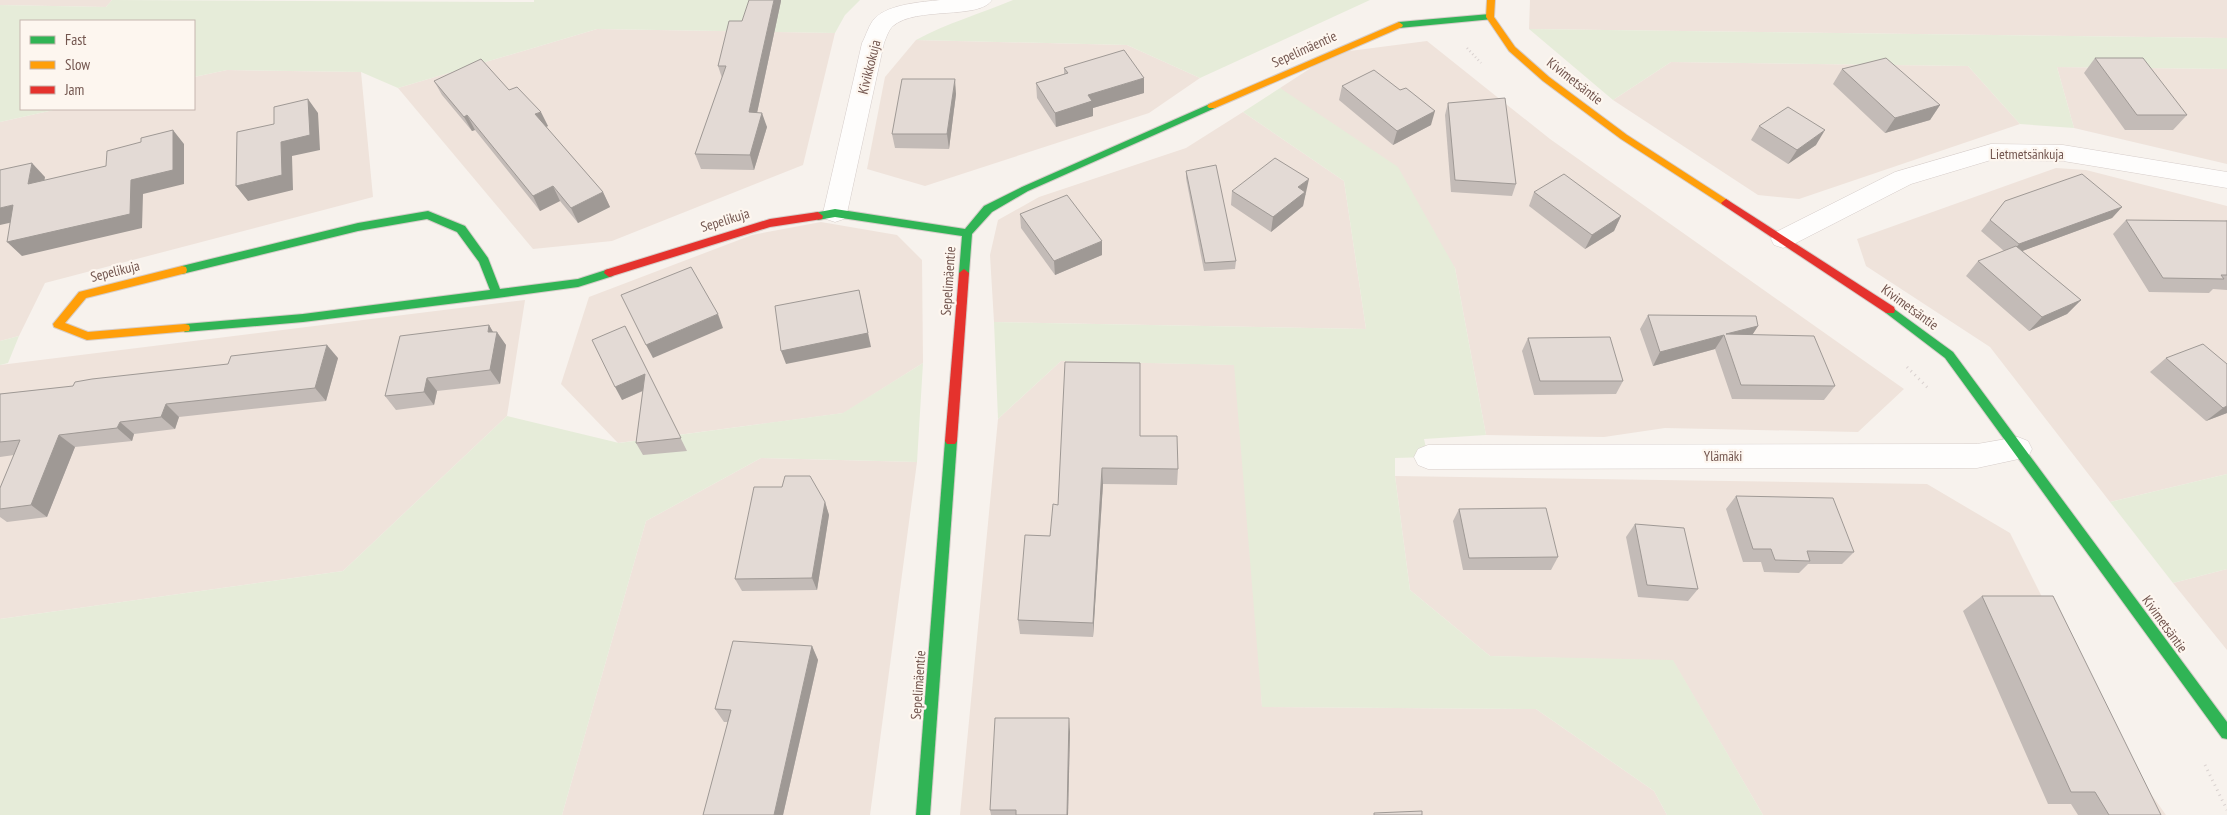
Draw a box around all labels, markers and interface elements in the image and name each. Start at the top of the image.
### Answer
legend [20,20,195,110]
street label: Sepelimäentie [1269,27,1339,71]
text: Fast [65,30,86,49]
street label: Kivikkokuja [854,38,884,96]
street label: Kivimetsäntie [1543,53,1607,109]
text: Slow [65,55,90,74]
text: Jam [64,80,84,99]
street label: Lietmetsänkuja [1990,145,2064,163]
street label: Sepelikuja [698,204,752,236]
street label: Sepelimäentie [937,246,959,316]
street label: Sepelikuja [89,256,141,286]
street label: Kivimetsäntie [1878,280,1942,334]
street label: Ylämäki [1704,447,1742,465]
street label: Kivimetsäntie [2138,592,2192,656]
street label: Sepelimäentie [907,650,929,720]

